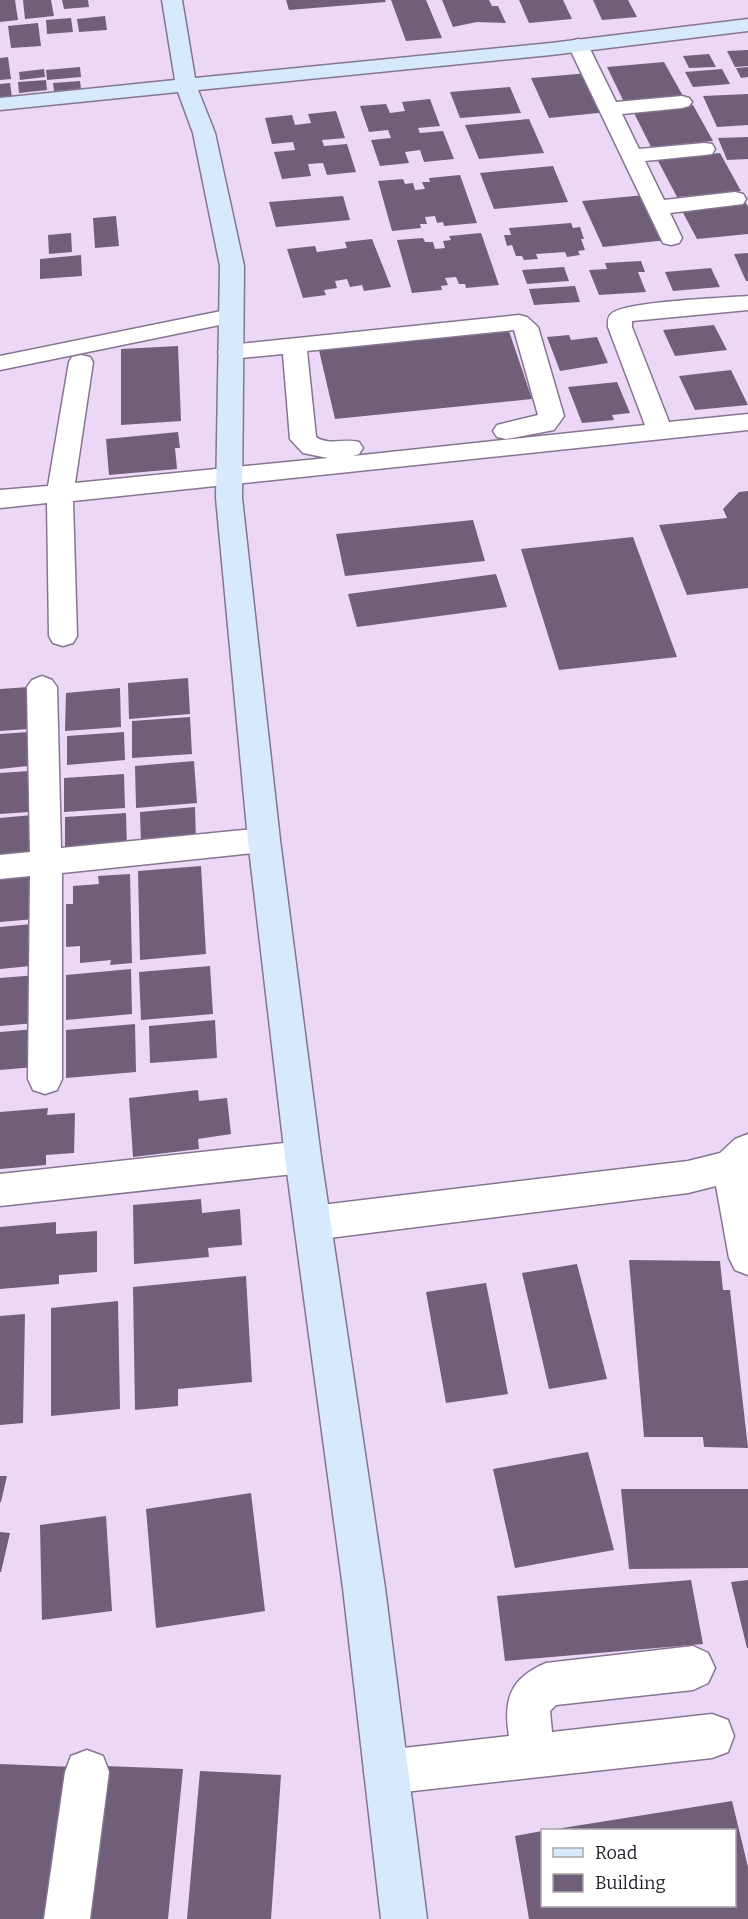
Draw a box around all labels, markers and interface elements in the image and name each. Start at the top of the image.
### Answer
legend [541,1829,736,1907]
text: Road [595,1842,638,1864]
text: Building [595,1872,666,1894]

